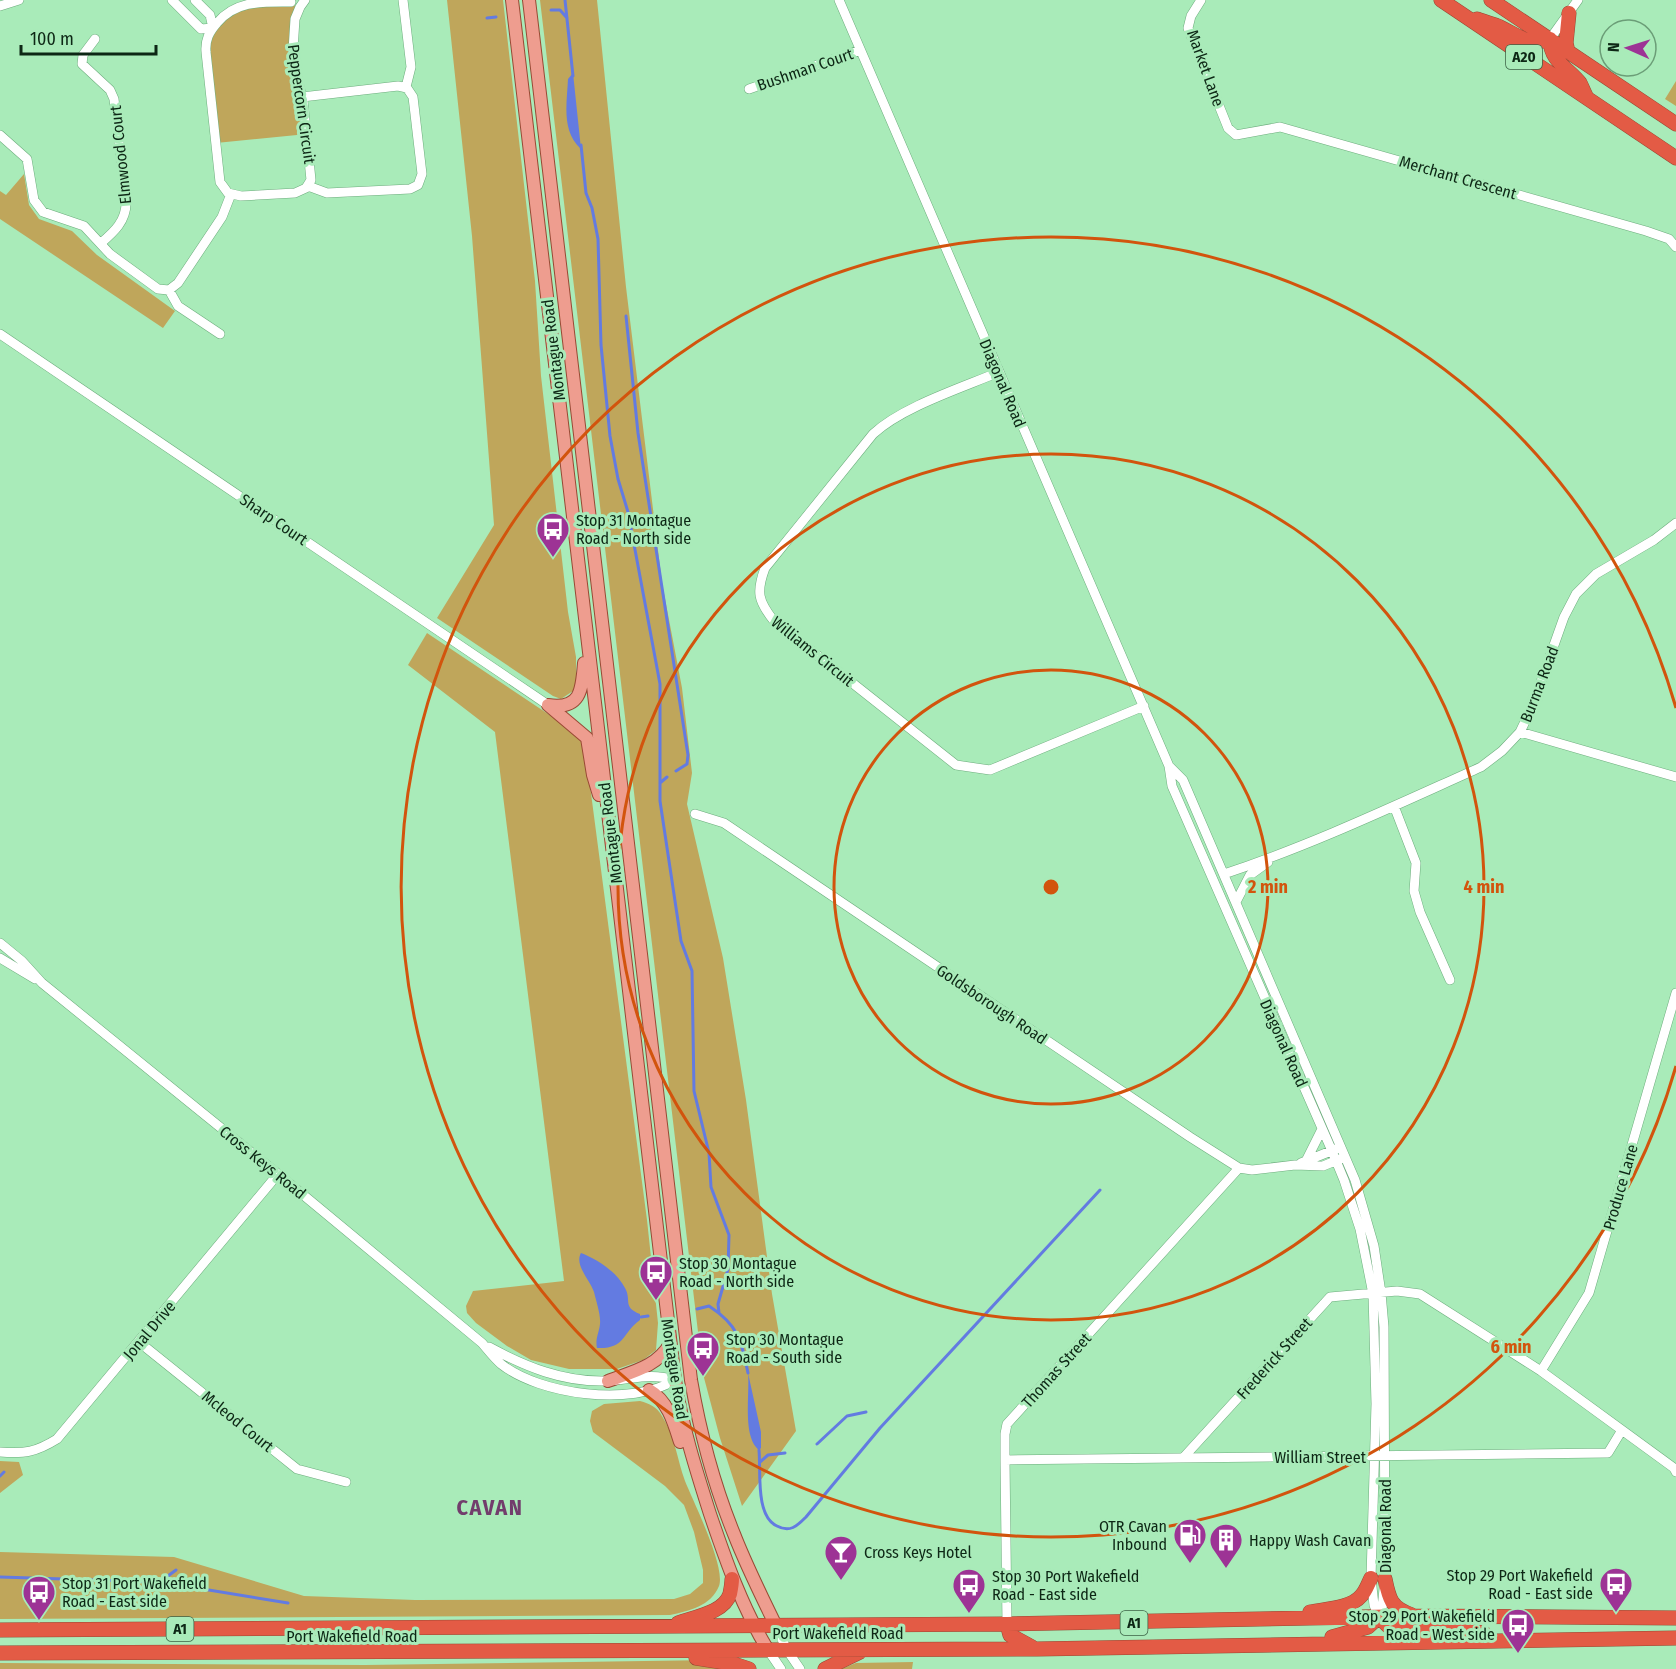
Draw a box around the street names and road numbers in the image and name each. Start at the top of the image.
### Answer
street label: Market Lane [1183,27,1228,109]
street label: Peppercorn Circuit [284,43,319,166]
street label: Bushman Court [755,44,856,95]
road number: A20 [1506,45,1542,69]
street label: Elmwood Court [106,104,135,205]
street label: Merchant Crescent [1397,152,1519,203]
street label: Montague Road [538,298,569,402]
street label: Diagonal Road [975,336,1030,430]
street label: Sharp Court [236,490,312,549]
street label: Williams Circuit [768,612,858,691]
street label: Burma Road [1516,644,1563,725]
street label: Montague Road [595,781,626,885]
street label: Goldsborough Road [933,961,1050,1048]
street label: Diagonal Road [1256,996,1311,1090]
street label: Cross Keys Road [216,1122,310,1203]
street label: Produce Lane [1599,1142,1642,1232]
street label: Jonal Drive [119,1297,179,1364]
street label: Frederick Street [1233,1313,1316,1403]
street label: Montague Road [657,1317,692,1421]
street label: Thomas Street [1018,1328,1095,1412]
street label: Mcleod Court [198,1387,278,1456]
street label: William Street [1274,1448,1367,1467]
street label: Diagonal Road [1376,1479,1395,1573]
road number: A1 [1120,1611,1148,1635]
road number: A1 [166,1617,194,1641]
street label: Port Wakefield Road [772,1624,904,1643]
street label: Port Wakefield Road [286,1627,418,1646]

